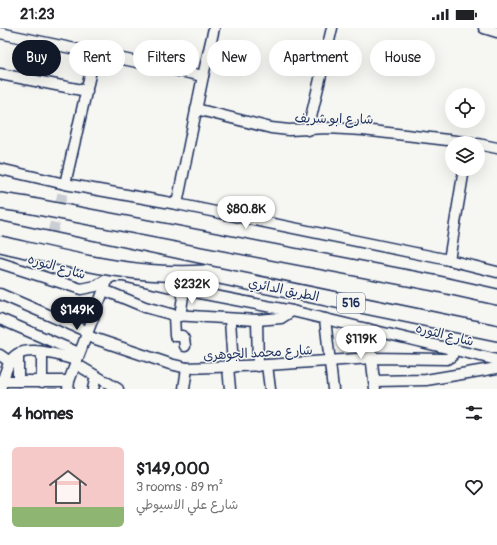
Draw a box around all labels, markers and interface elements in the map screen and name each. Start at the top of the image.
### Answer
text: 21:23 [20,5,55,24]
chip: Buy [12,40,61,76]
chip: Rent [69,40,125,76]
chip: Filters [133,40,199,76]
chip: New [207,40,261,76]
chip: Apartment [269,40,362,76]
chip: House [370,40,435,76]
map controls [445,88,485,176]
button: locate [445,88,485,128]
street label: شارع ابو شريف [295,110,373,129]
button: layers [445,136,485,176]
pin: $80.8K [213,196,279,230]
text: $80.8K [226,201,266,217]
street label: شارع الثوره [26,251,87,284]
pin: $232K [164,271,220,305]
street label: الطريق الدائري [247,275,321,306]
text: $232K [174,276,210,292]
road number: 516 [337,293,365,313]
pin: $149K [49,297,105,331]
text: $149K [60,302,94,318]
street label: شارع الثوره [414,320,476,351]
pin: $119K [333,326,389,360]
text: $119K [345,331,377,347]
street label: شارع محمد الجوهرى [203,342,313,365]
icon: filters [463,402,485,424]
text: 4 homes [12,403,73,424]
text: $149,000 [136,458,210,479]
icon: home [44,463,92,511]
icon: heart [463,476,485,498]
text: 3 rooms · 89 m² [136,479,223,495]
text: شارع علي الاسيوطي [136,497,238,513]

